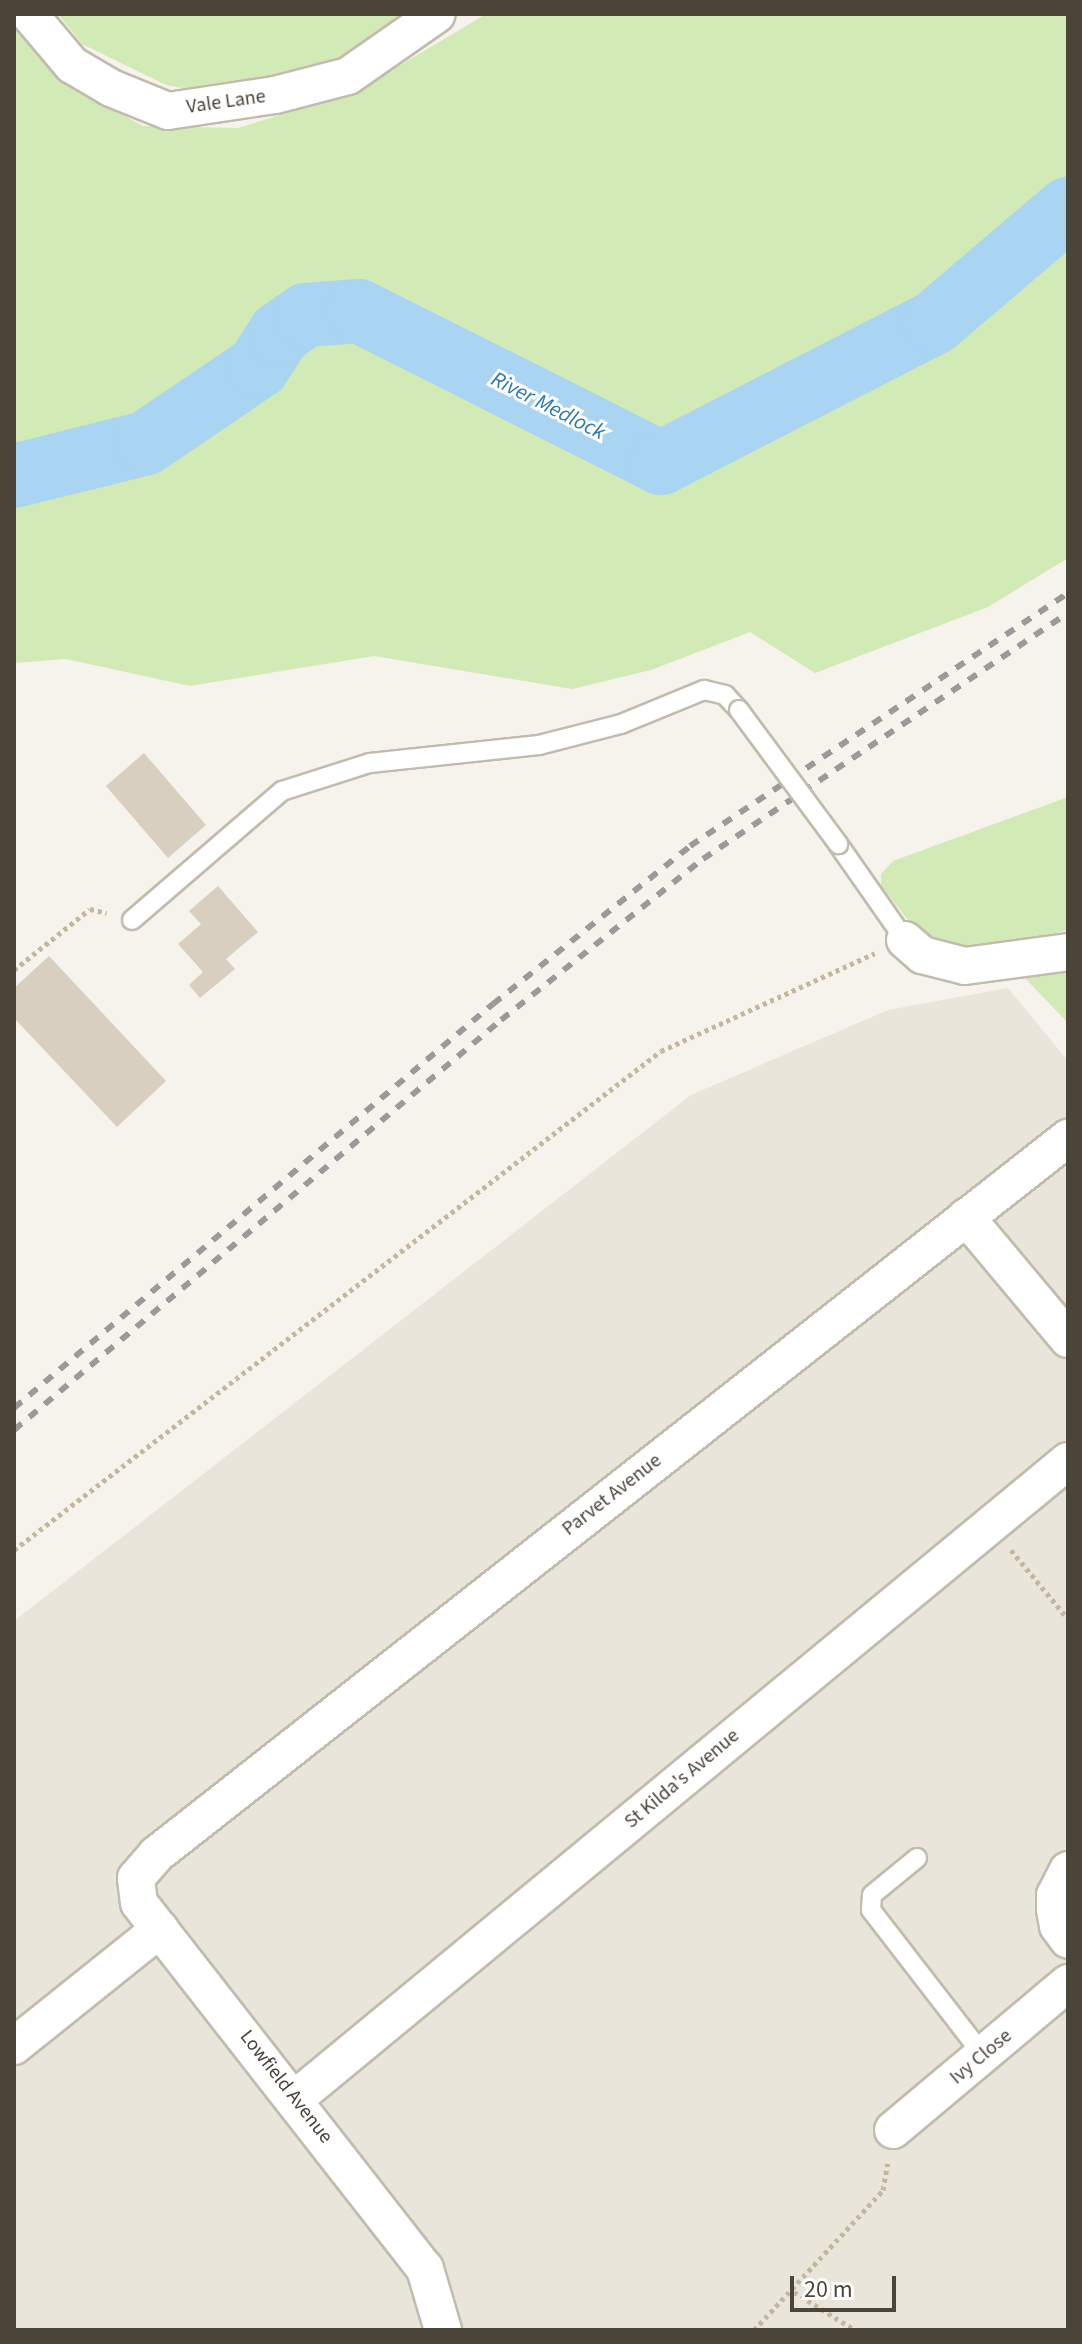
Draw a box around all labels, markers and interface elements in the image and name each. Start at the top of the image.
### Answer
street label: Vale Lane [185,85,267,119]
water label: River Medlock [487,366,609,446]
street label: Parvet Avenue [558,1449,666,1541]
street label: St Kilda's Avenue [620,1724,744,1834]
street label: Ivy Close [945,2024,1017,2090]
street label: Lowfield Avenue [234,2026,338,2148]
scale bar [794,2260,900,2310]
text: 20 m [804,2272,853,2307]

